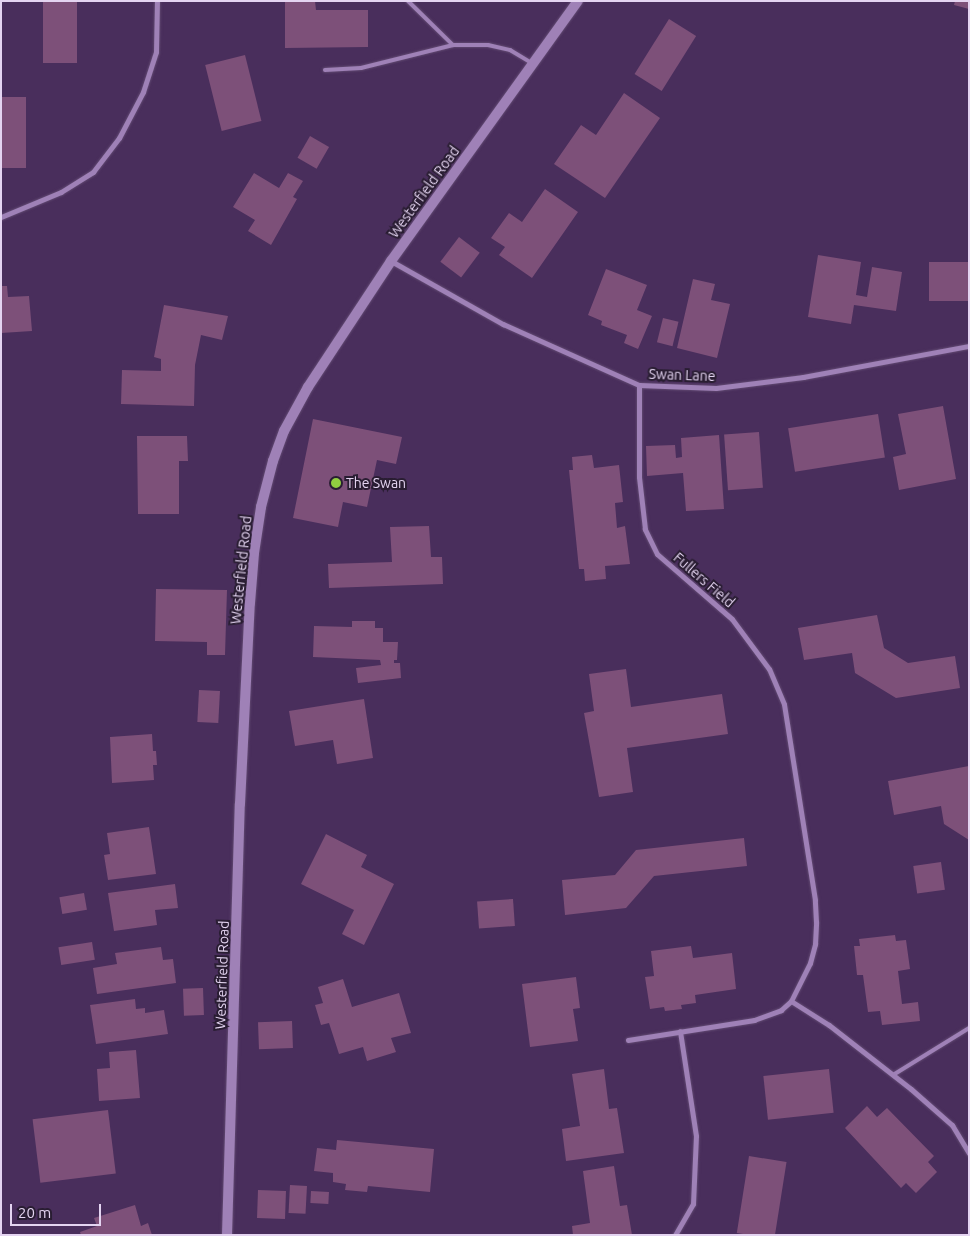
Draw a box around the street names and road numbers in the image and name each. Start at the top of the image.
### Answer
street label: Westerfield Road [385,143,463,241]
street label: Swan Lane [648,365,716,385]
street label: Westerfield Road [227,515,255,625]
street label: Fullers Field [670,549,738,611]
street label: Westerfield Road [212,920,232,1030]

